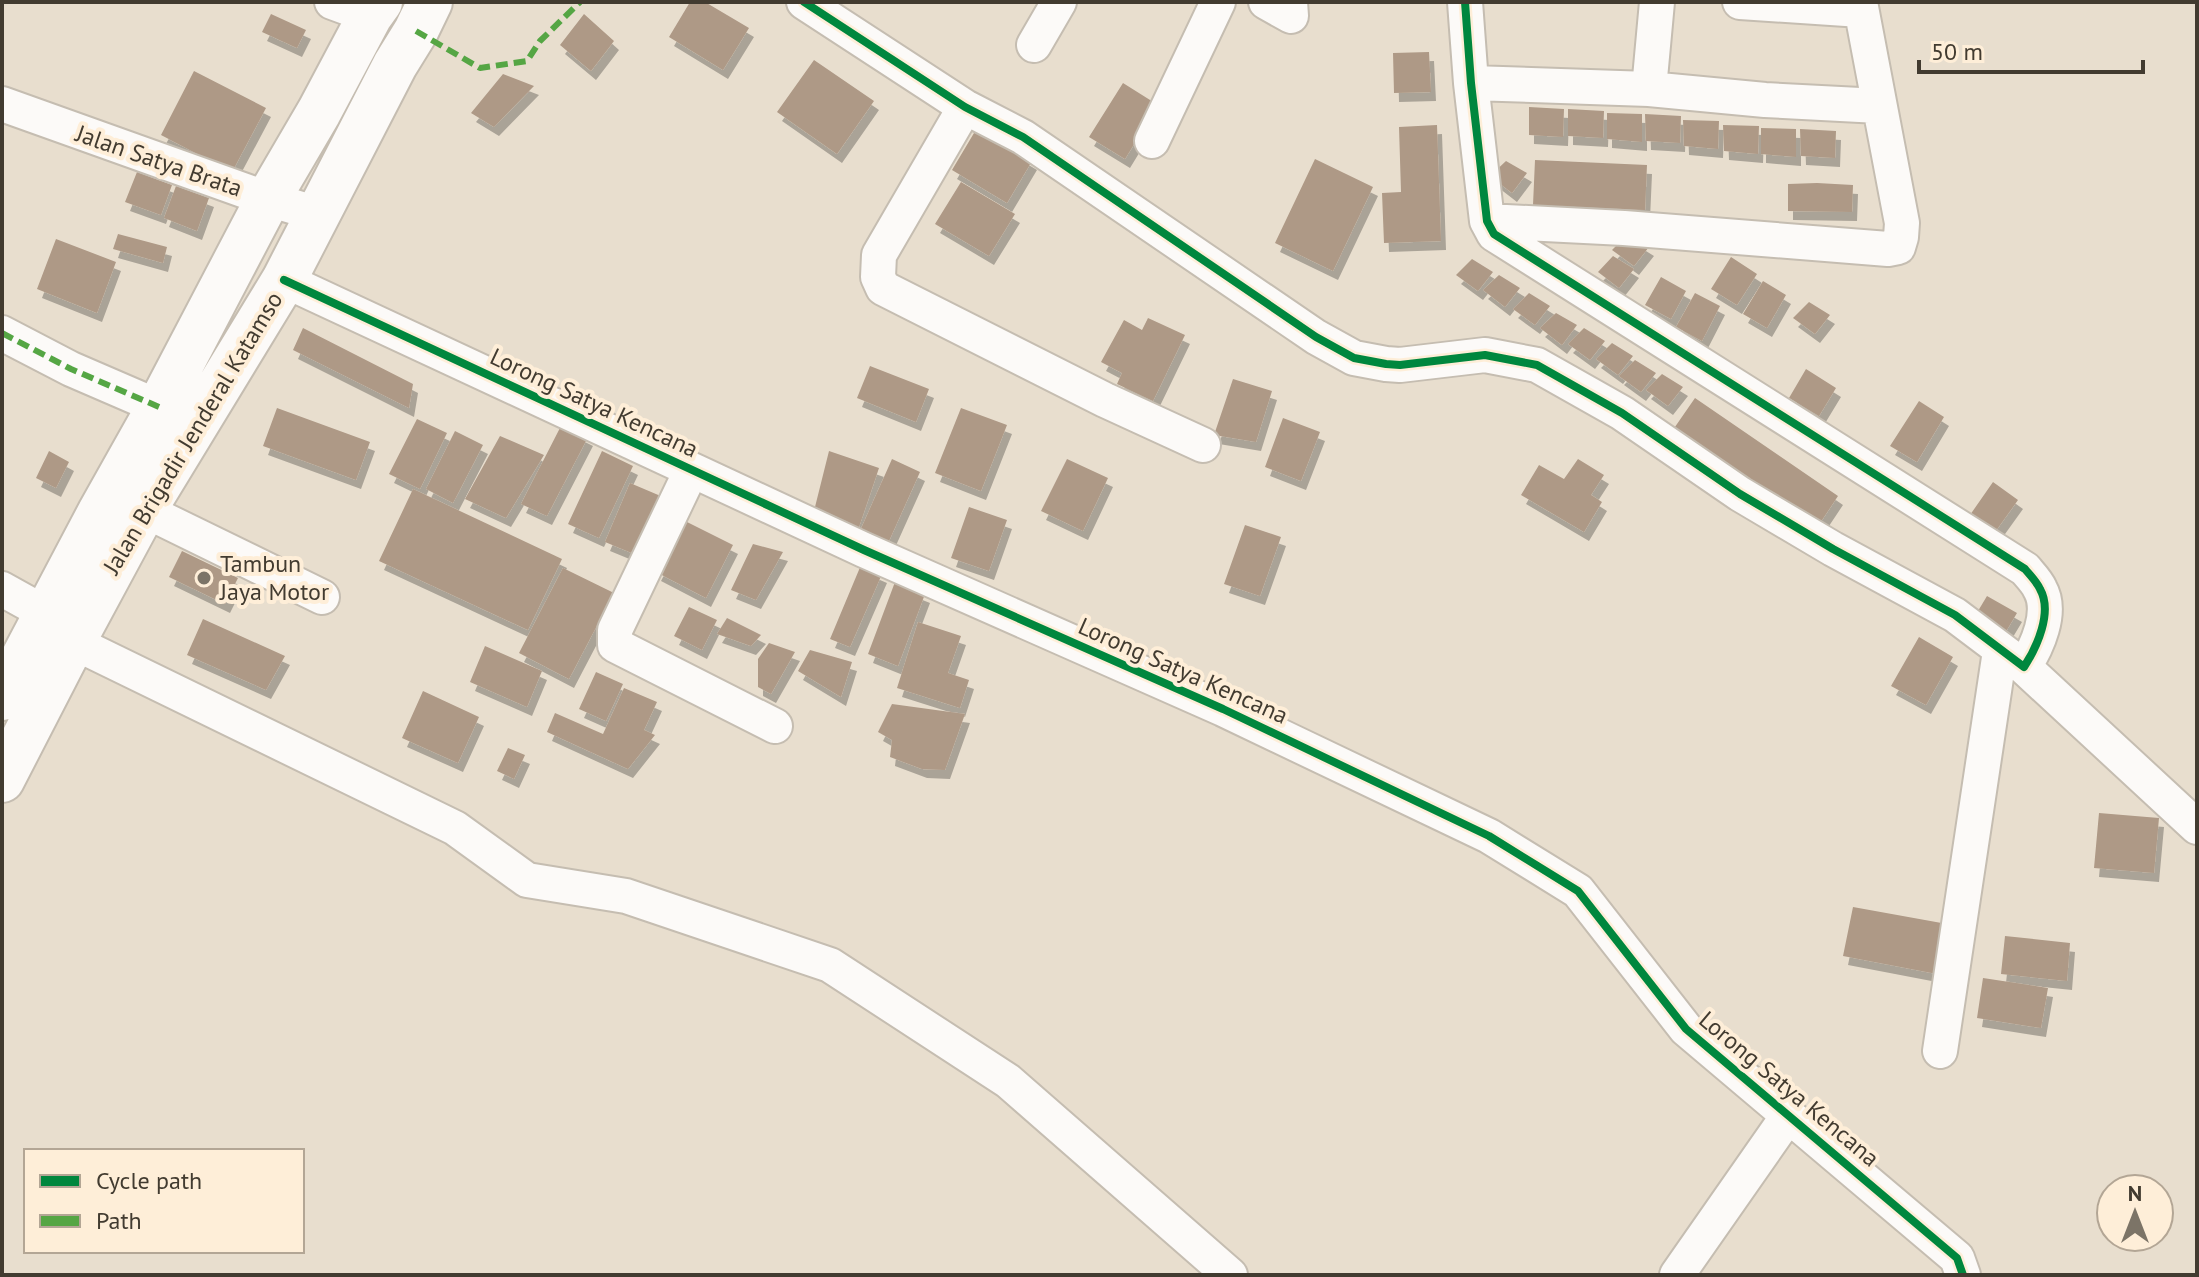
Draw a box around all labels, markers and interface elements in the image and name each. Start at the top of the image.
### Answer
scale bar [1919,24,2143,74]
text: 50 m [1931,36,1983,67]
street label: Jalan Satya Brata [71,117,246,203]
street label: Jalan Brigadir Jenderal Katamso [95,286,289,580]
street label: Lorong Satya Kencana [485,341,703,464]
place label: Tambun Jaya Motor [219,548,329,607]
marker: Tambun Jaya Motor [195,569,213,587]
street label: Lorong Satya Kencana [1074,610,1293,731]
street label: Lorong Satya Kencana [1693,1004,1886,1173]
legend [24,1149,304,1253]
text: Cycle path [96,1165,202,1196]
north arrow [2095,1173,2175,1253]
text: N [2128,1179,2142,1207]
text: Path [96,1205,142,1236]

